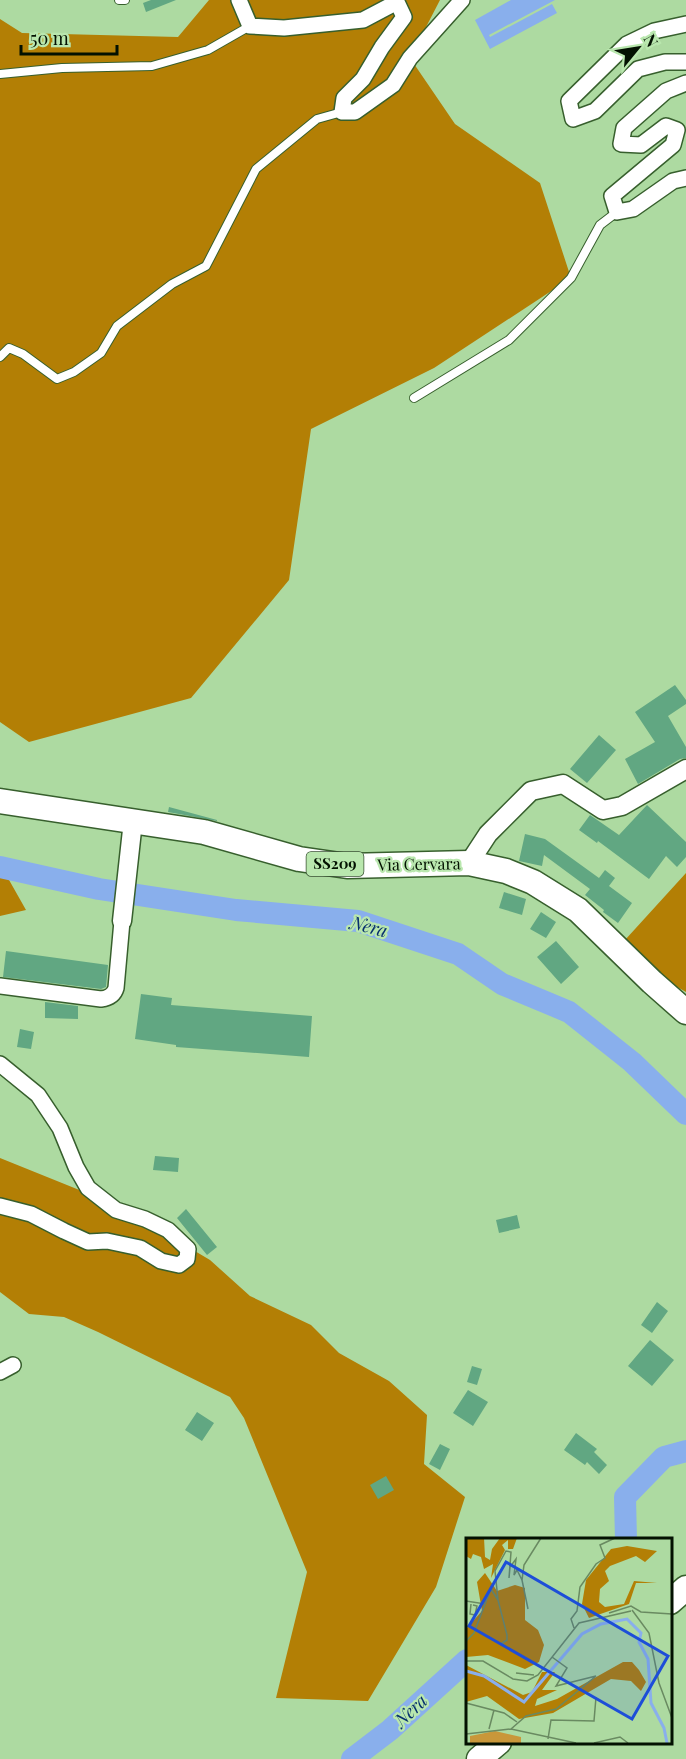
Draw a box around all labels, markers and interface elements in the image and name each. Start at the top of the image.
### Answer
scale bar [21,18,117,56]
north arrow [608,18,668,78]
text: 50 m [30,26,69,50]
text: N [639,30,664,51]
road number: SS209 [306,852,364,876]
street label: Via Cervara [376,852,461,875]
water label: Nera [346,909,390,942]
inset map [466,1538,671,1744]
water label: Nera [387,1689,432,1733]

